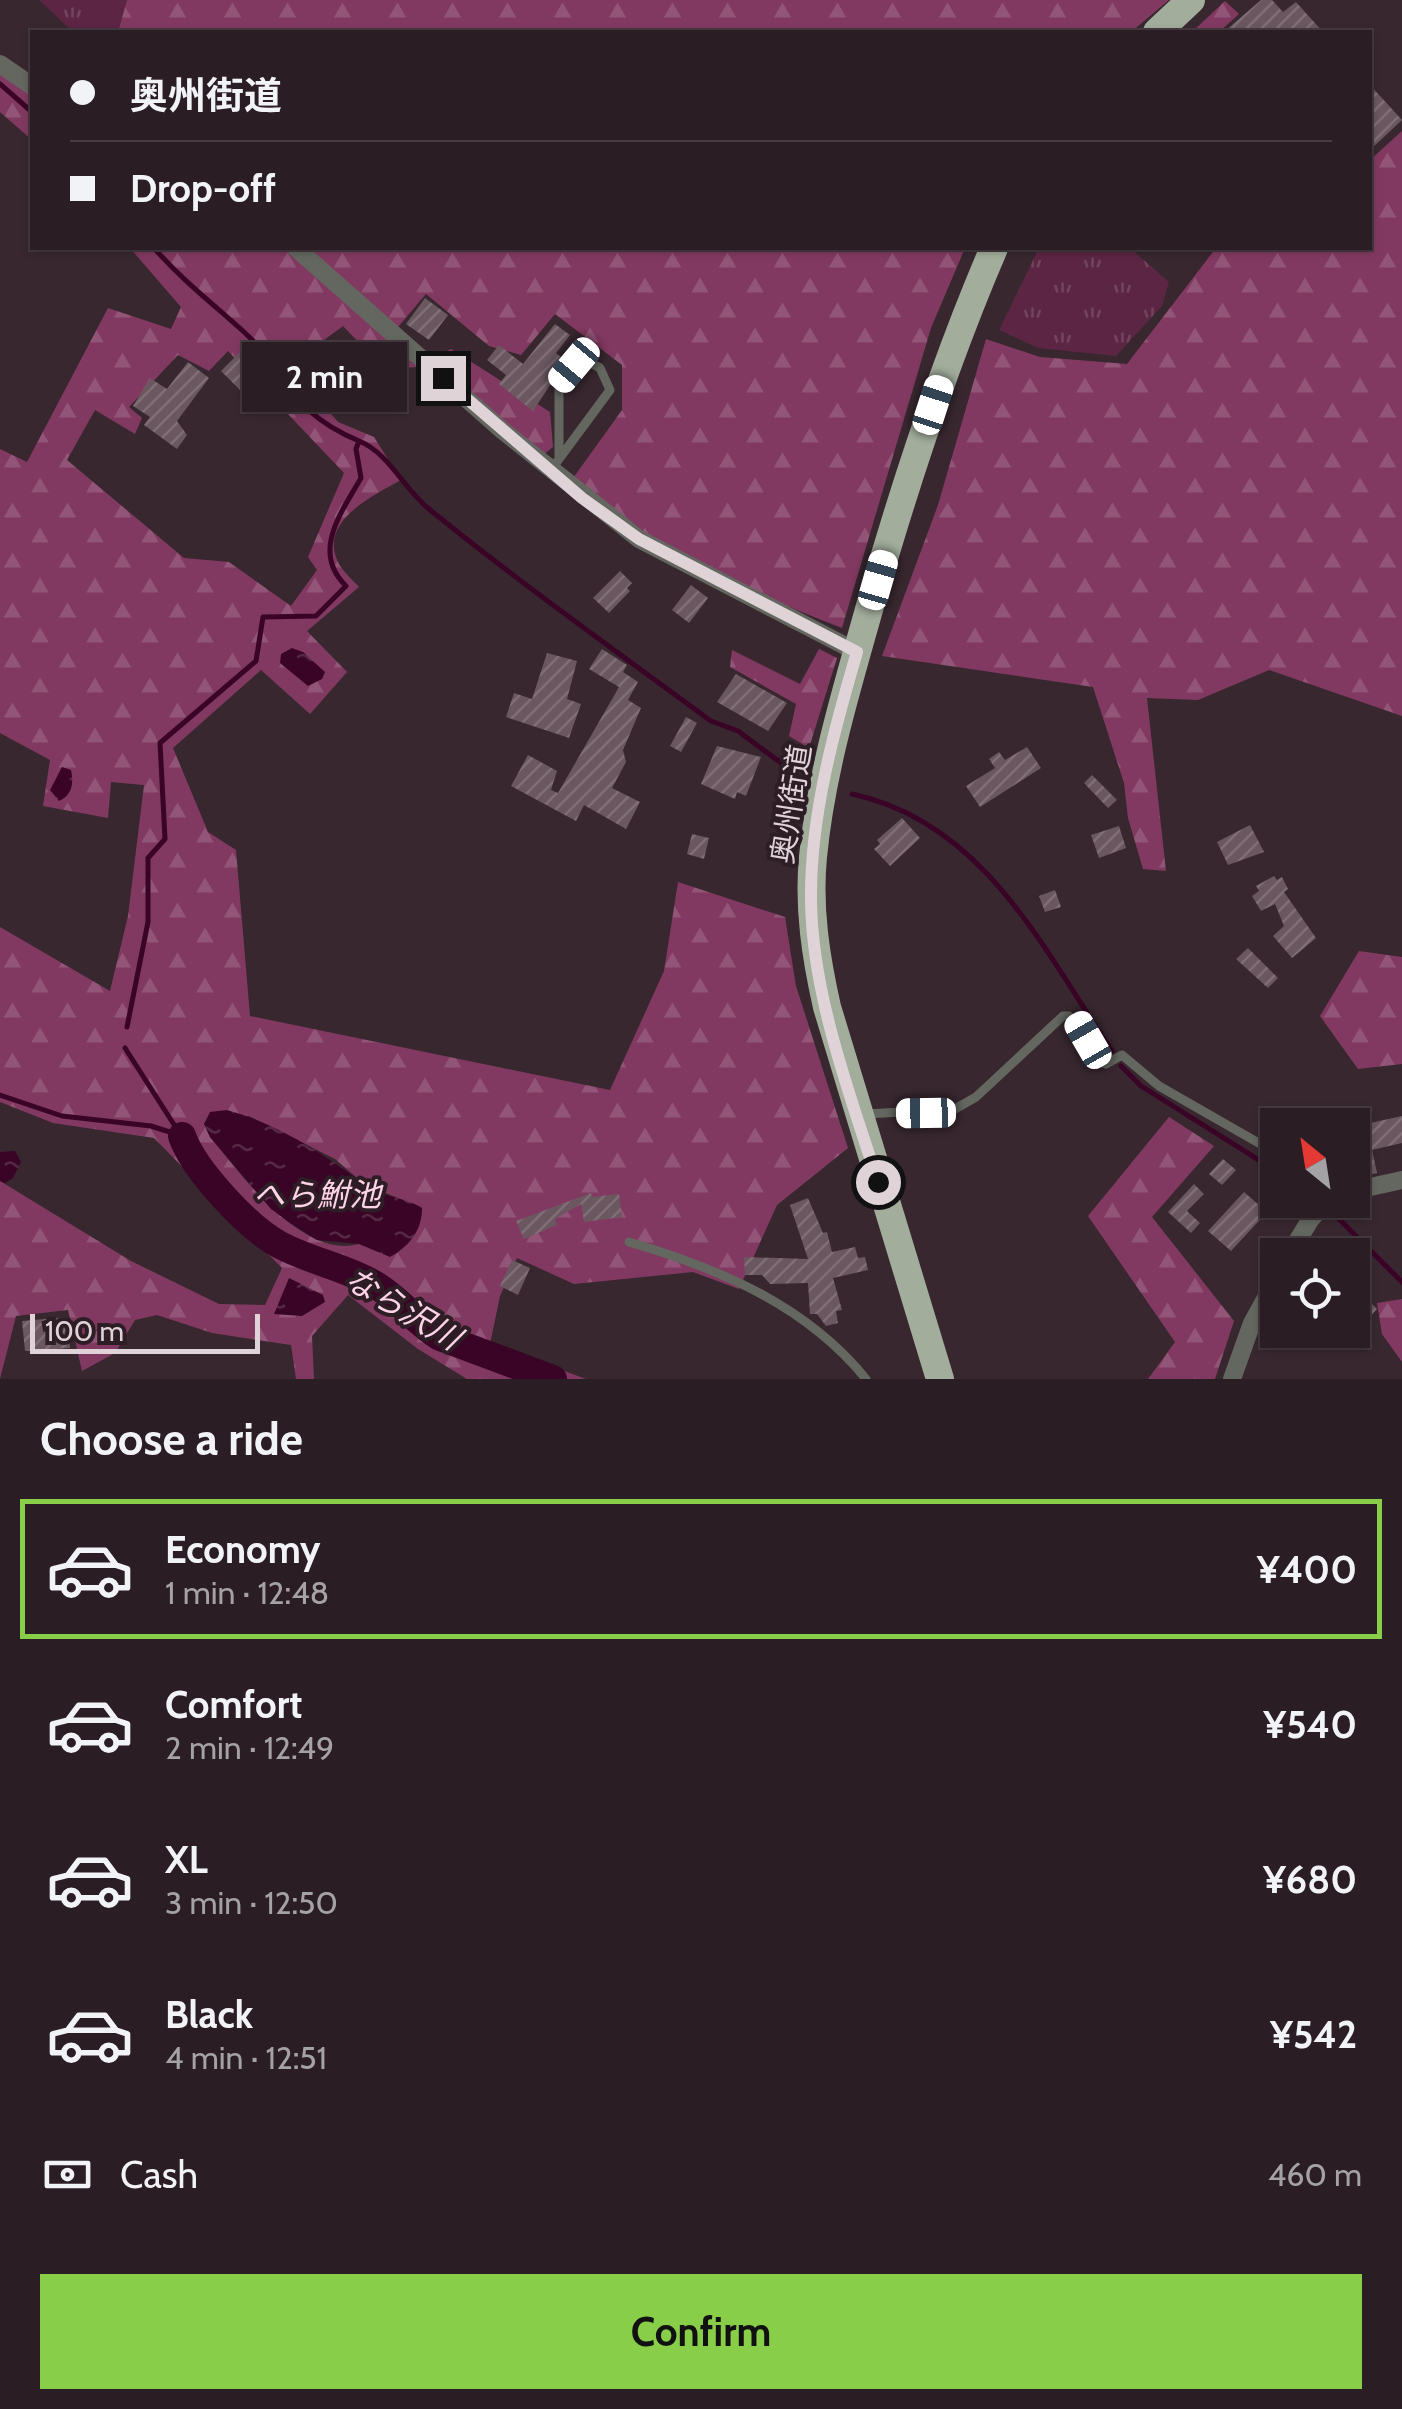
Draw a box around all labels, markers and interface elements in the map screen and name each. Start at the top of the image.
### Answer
text: 奥州街道 [130,72,282,119]
text: Drop-off [130,165,276,212]
car [543,332,605,398]
callout: 2 min [243,343,408,413]
route end [421,356,466,401]
text: 2 min [286,357,363,396]
car [909,372,957,438]
car [855,547,901,613]
street label: 奥州街道 [763,742,819,866]
car [1060,1007,1116,1073]
car [896,1097,956,1129]
north arrow [1260,1108,1370,1218]
map controls [1260,1108,1370,1348]
route start [856,1160,901,1205]
water label: へら鮒池 [253,1175,384,1214]
button: locate [1260,1238,1370,1348]
water label: なら沢川 [338,1258,470,1359]
scale bar [30,1309,260,1354]
text: 100 m [45,1314,124,1348]
text: Choose a ride [40,1412,303,1466]
icon: car [45,1524,135,1614]
text: Economy [165,1526,320,1573]
text: ¥400 [1257,1546,1357,1593]
text: 1 min · 12:48 [165,1573,329,1612]
icon: car [45,1679,135,1769]
text: Comfort [165,1681,302,1728]
text: ¥540 [1263,1701,1357,1748]
text: 2 min · 12:49 [165,1728,334,1767]
icon: car [45,1834,135,1924]
text: XL [165,1836,208,1883]
text: ¥680 [1263,1856,1357,1903]
text: 3 min · 12:50 [165,1883,338,1922]
icon: car [45,1989,135,2079]
text: Black [165,1991,253,2038]
text: ¥542 [1270,2011,1357,2058]
text: 4 min · 12:51 [165,2038,327,2077]
icon: cash [40,2147,95,2202]
text: Cash [120,2151,198,2198]
text: 460 m [1268,2155,1362,2194]
button: Confirm [40,2274,1362,2389]

